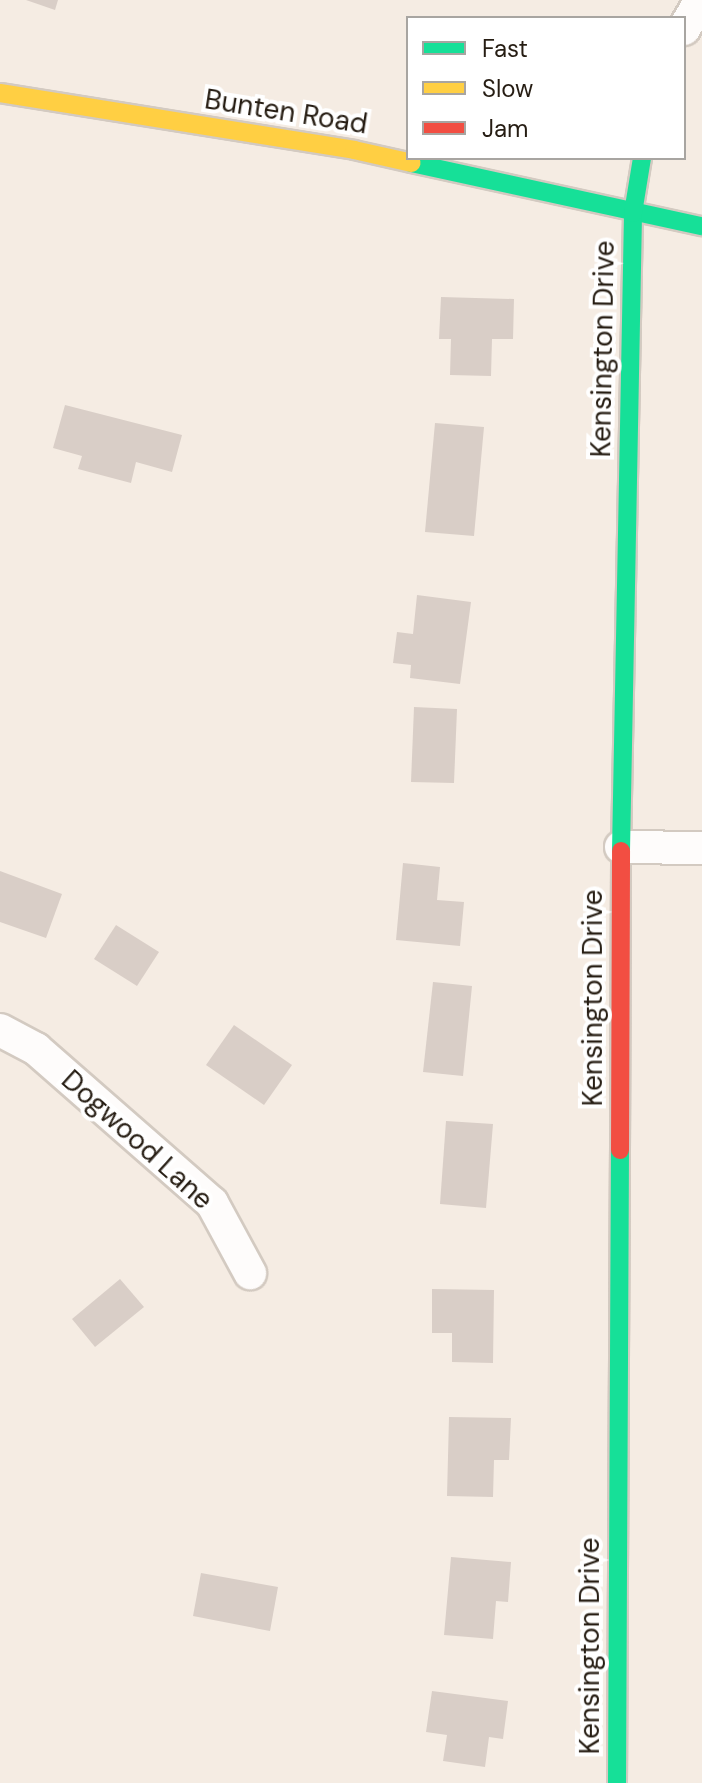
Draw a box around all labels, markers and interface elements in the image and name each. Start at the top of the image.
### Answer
legend [406,16,686,160]
text: Fast [482,33,528,64]
text: Slow [482,73,533,104]
street label: Bunten Road [202,83,370,141]
text: Jam [482,113,528,144]
street label: Kensington Drive [584,240,622,458]
street label: Kensington Drive [576,890,610,1106]
street label: Dogwood Lane [54,1063,220,1217]
street label: Kensington Drive [573,1538,607,1754]

